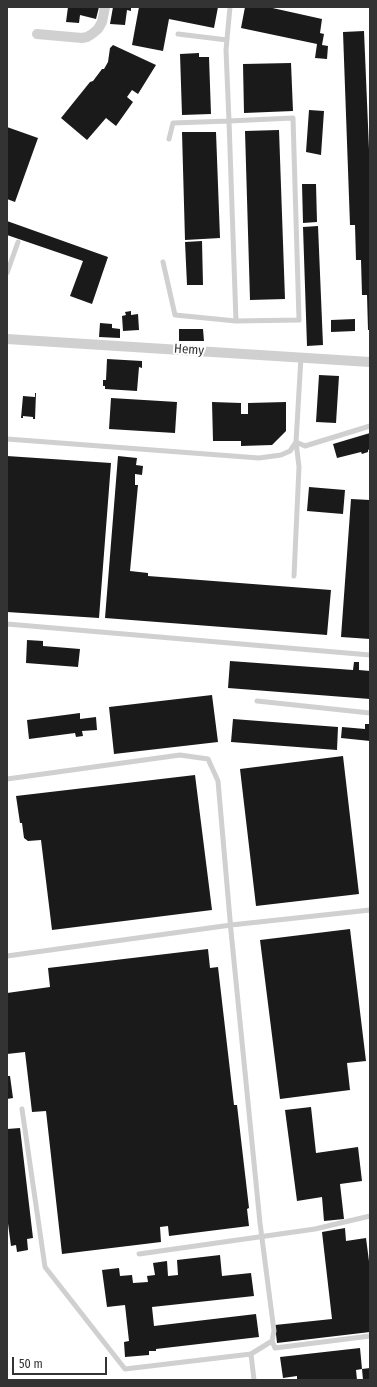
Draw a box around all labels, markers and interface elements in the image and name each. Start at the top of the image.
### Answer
street label: Hemy [173,341,205,359]
scale bar [14,1349,109,1375]
text: 50 m [19,1357,43,1371]

